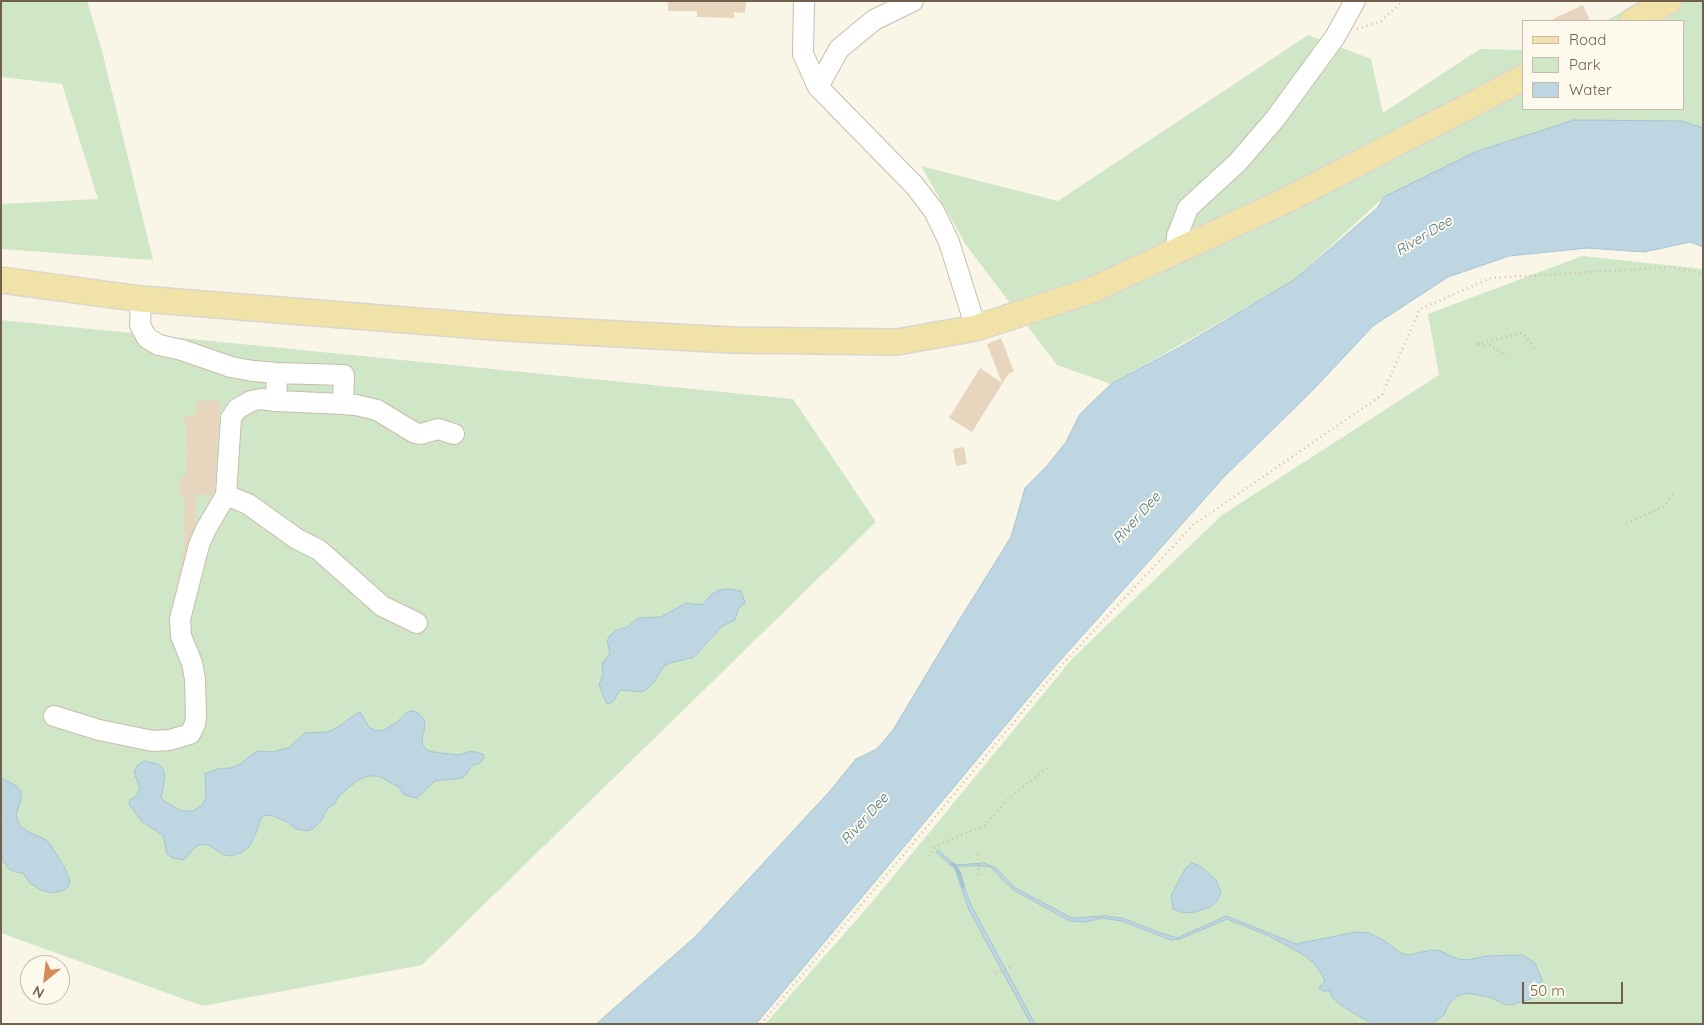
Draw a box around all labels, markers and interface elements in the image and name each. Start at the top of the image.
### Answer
legend [1522,20,1684,110]
text: Road [1569,30,1606,49]
text: Park [1569,55,1601,74]
text: Water [1569,80,1612,99]
water label: River Dee [1393,213,1455,259]
water label: River Dee [1110,489,1164,547]
water label: River Dee [838,790,892,848]
north arrow [20,955,70,1005]
scale bar [1524,972,1625,1004]
text: 50 m [1530,981,1565,1000]
text: N [29,982,47,1003]

